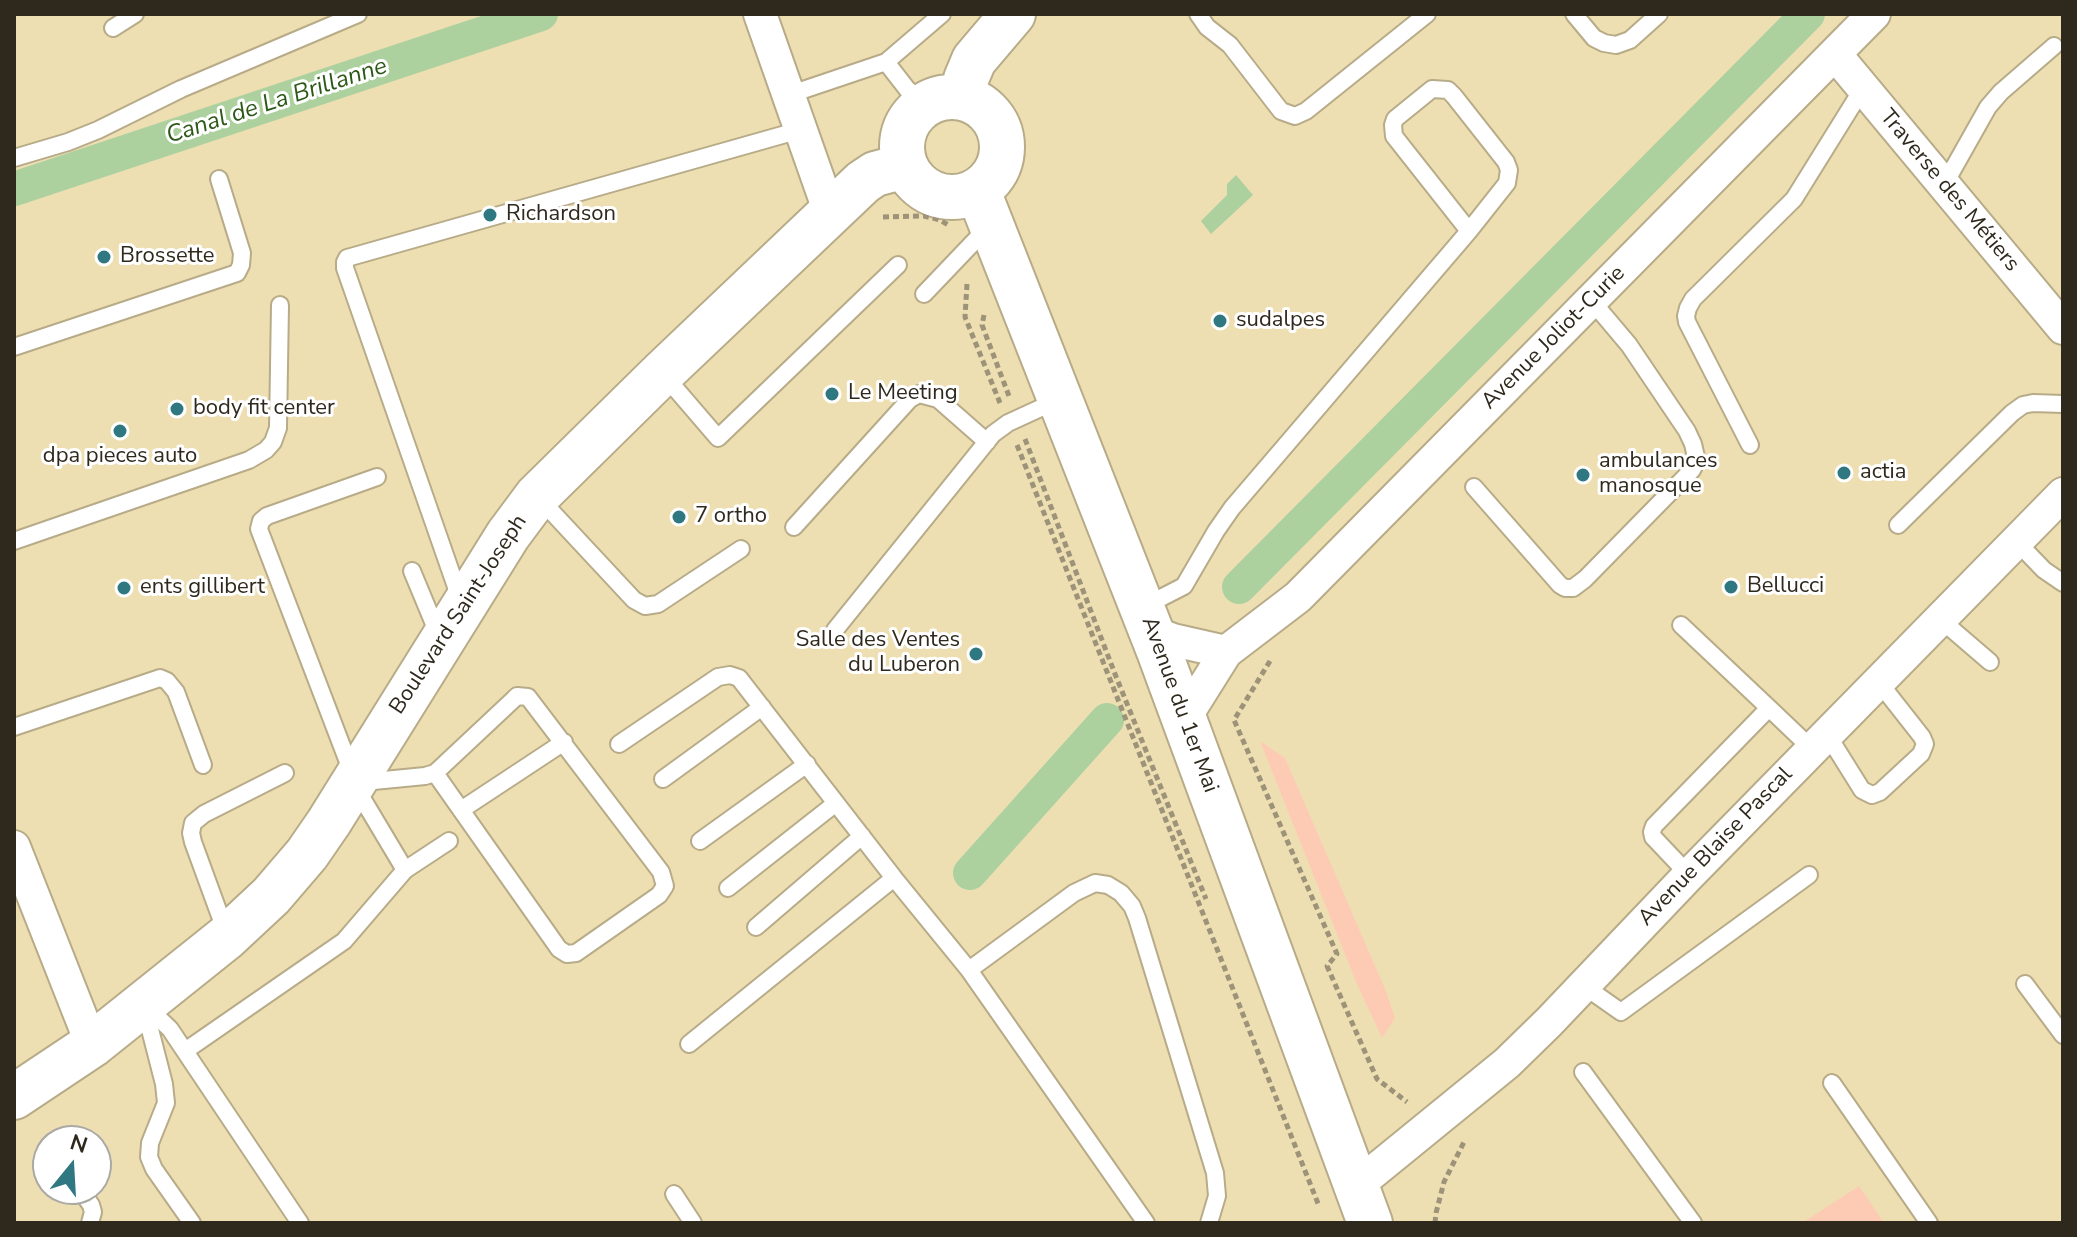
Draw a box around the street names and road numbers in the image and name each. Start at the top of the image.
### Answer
street label: Traverse des Métiers [1873,105,2025,277]
street label: Avenue Joliot-Curie [1477,261,1631,415]
street label: Boulevard Saint-Joseph [385,510,533,720]
street label: Avenue du 1er Mai [1135,613,1223,797]
street label: Avenue Blaise Pascal [1633,762,1799,932]

